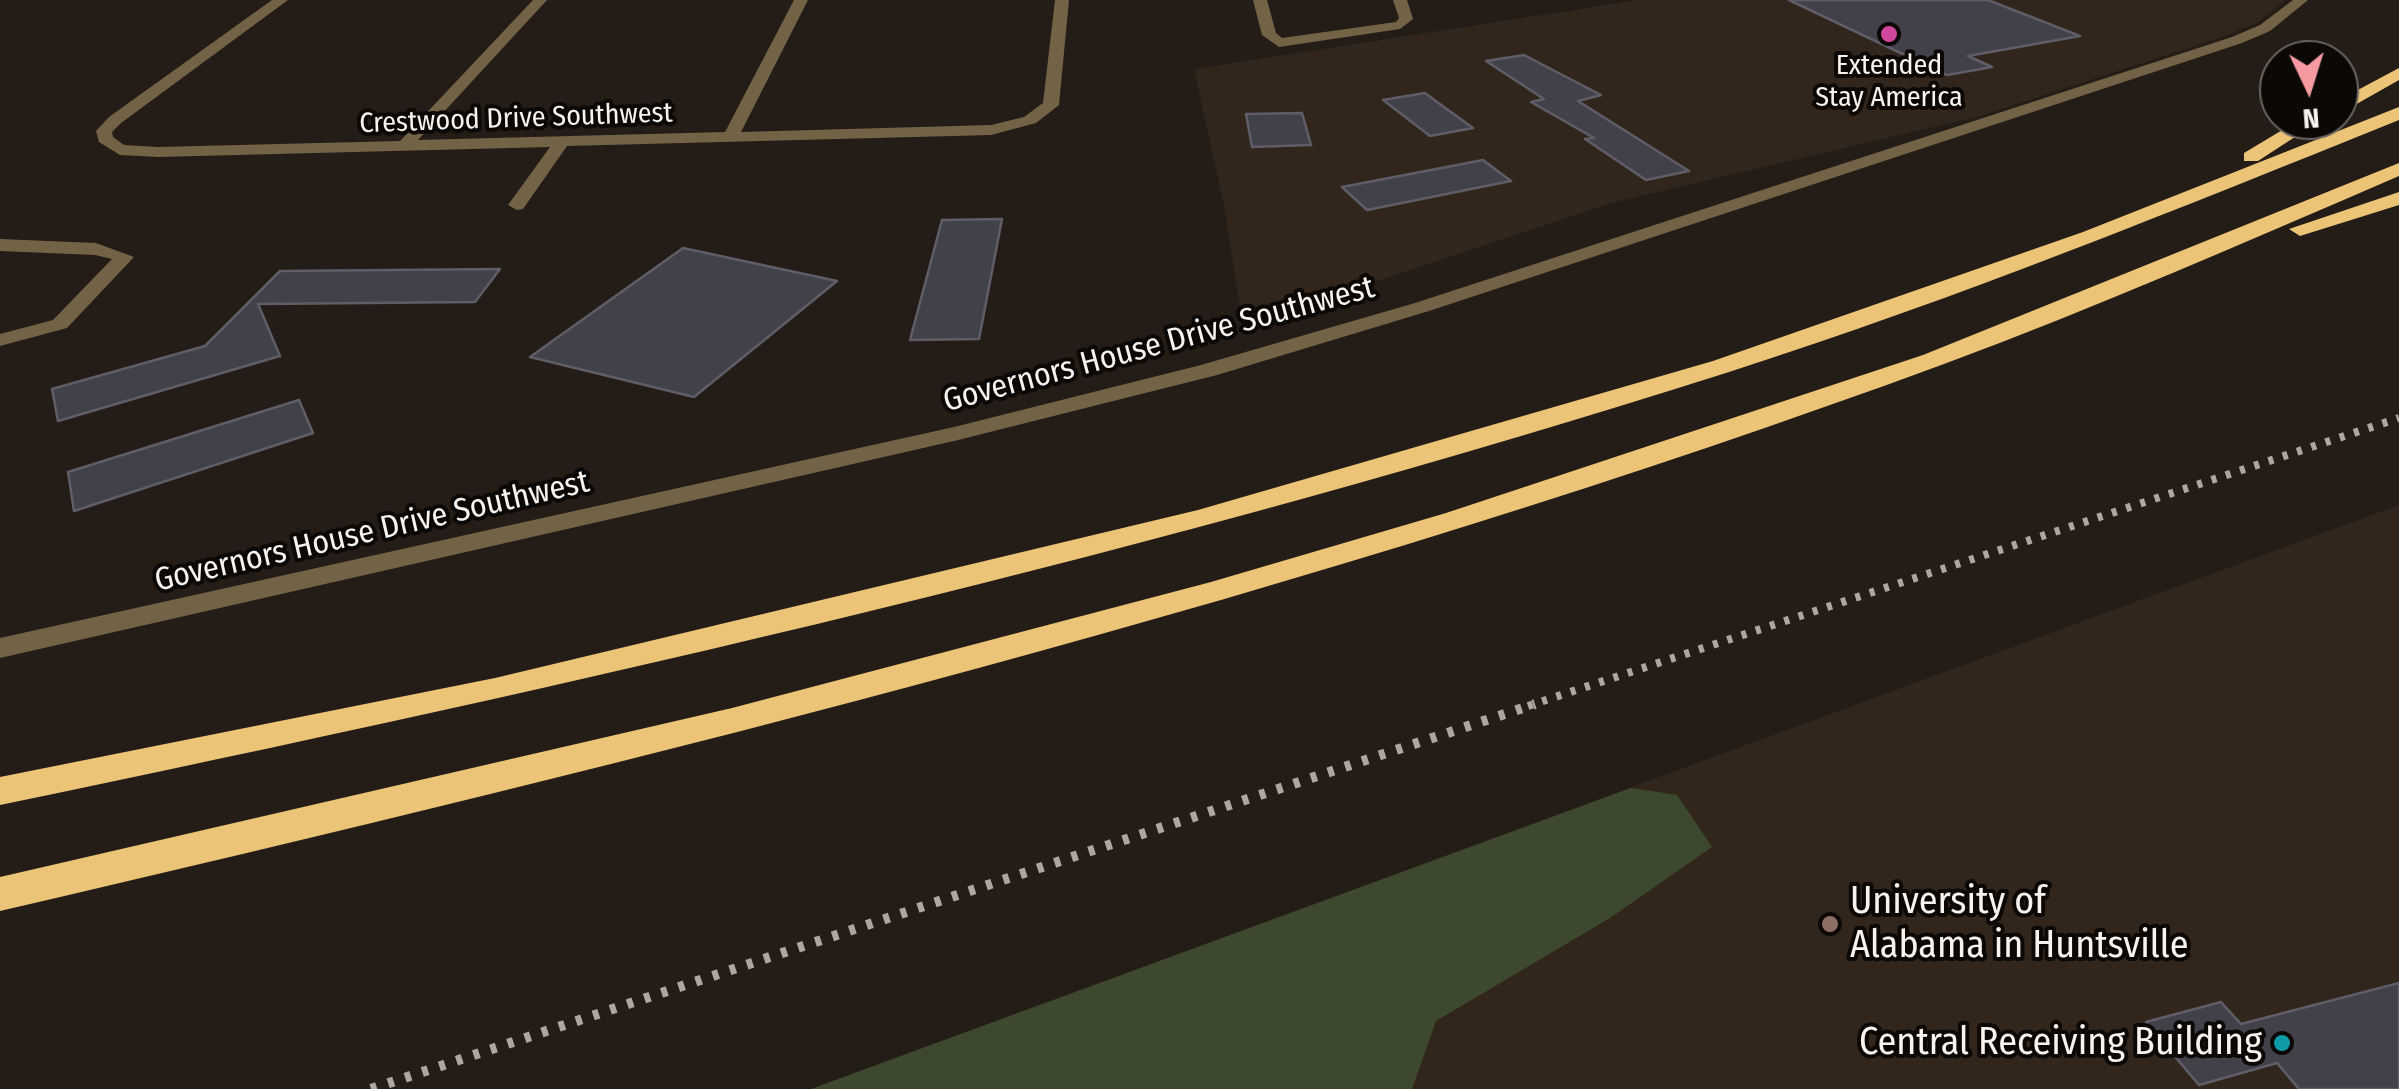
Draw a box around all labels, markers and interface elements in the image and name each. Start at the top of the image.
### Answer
marker: Extended Stay America [1878,23,1900,45]
north arrow [2259,40,2359,140]
place label: Extended Stay America [1815,49,1963,115]
street label: Crestwood Drive Southwest [359,97,673,141]
text: N [2301,101,2321,135]
street label: Governors House Drive Southwest [939,269,1379,421]
street label: Governors House Drive Southwest [151,463,593,601]
place label: University of Alabama in Huntsville [1850,879,2188,968]
marker: University of Alabama in Huntsville [1819,913,1841,935]
place label: Central Receiving Building [1859,1020,2262,1066]
marker: Central Receiving Building [2271,1032,2293,1054]

